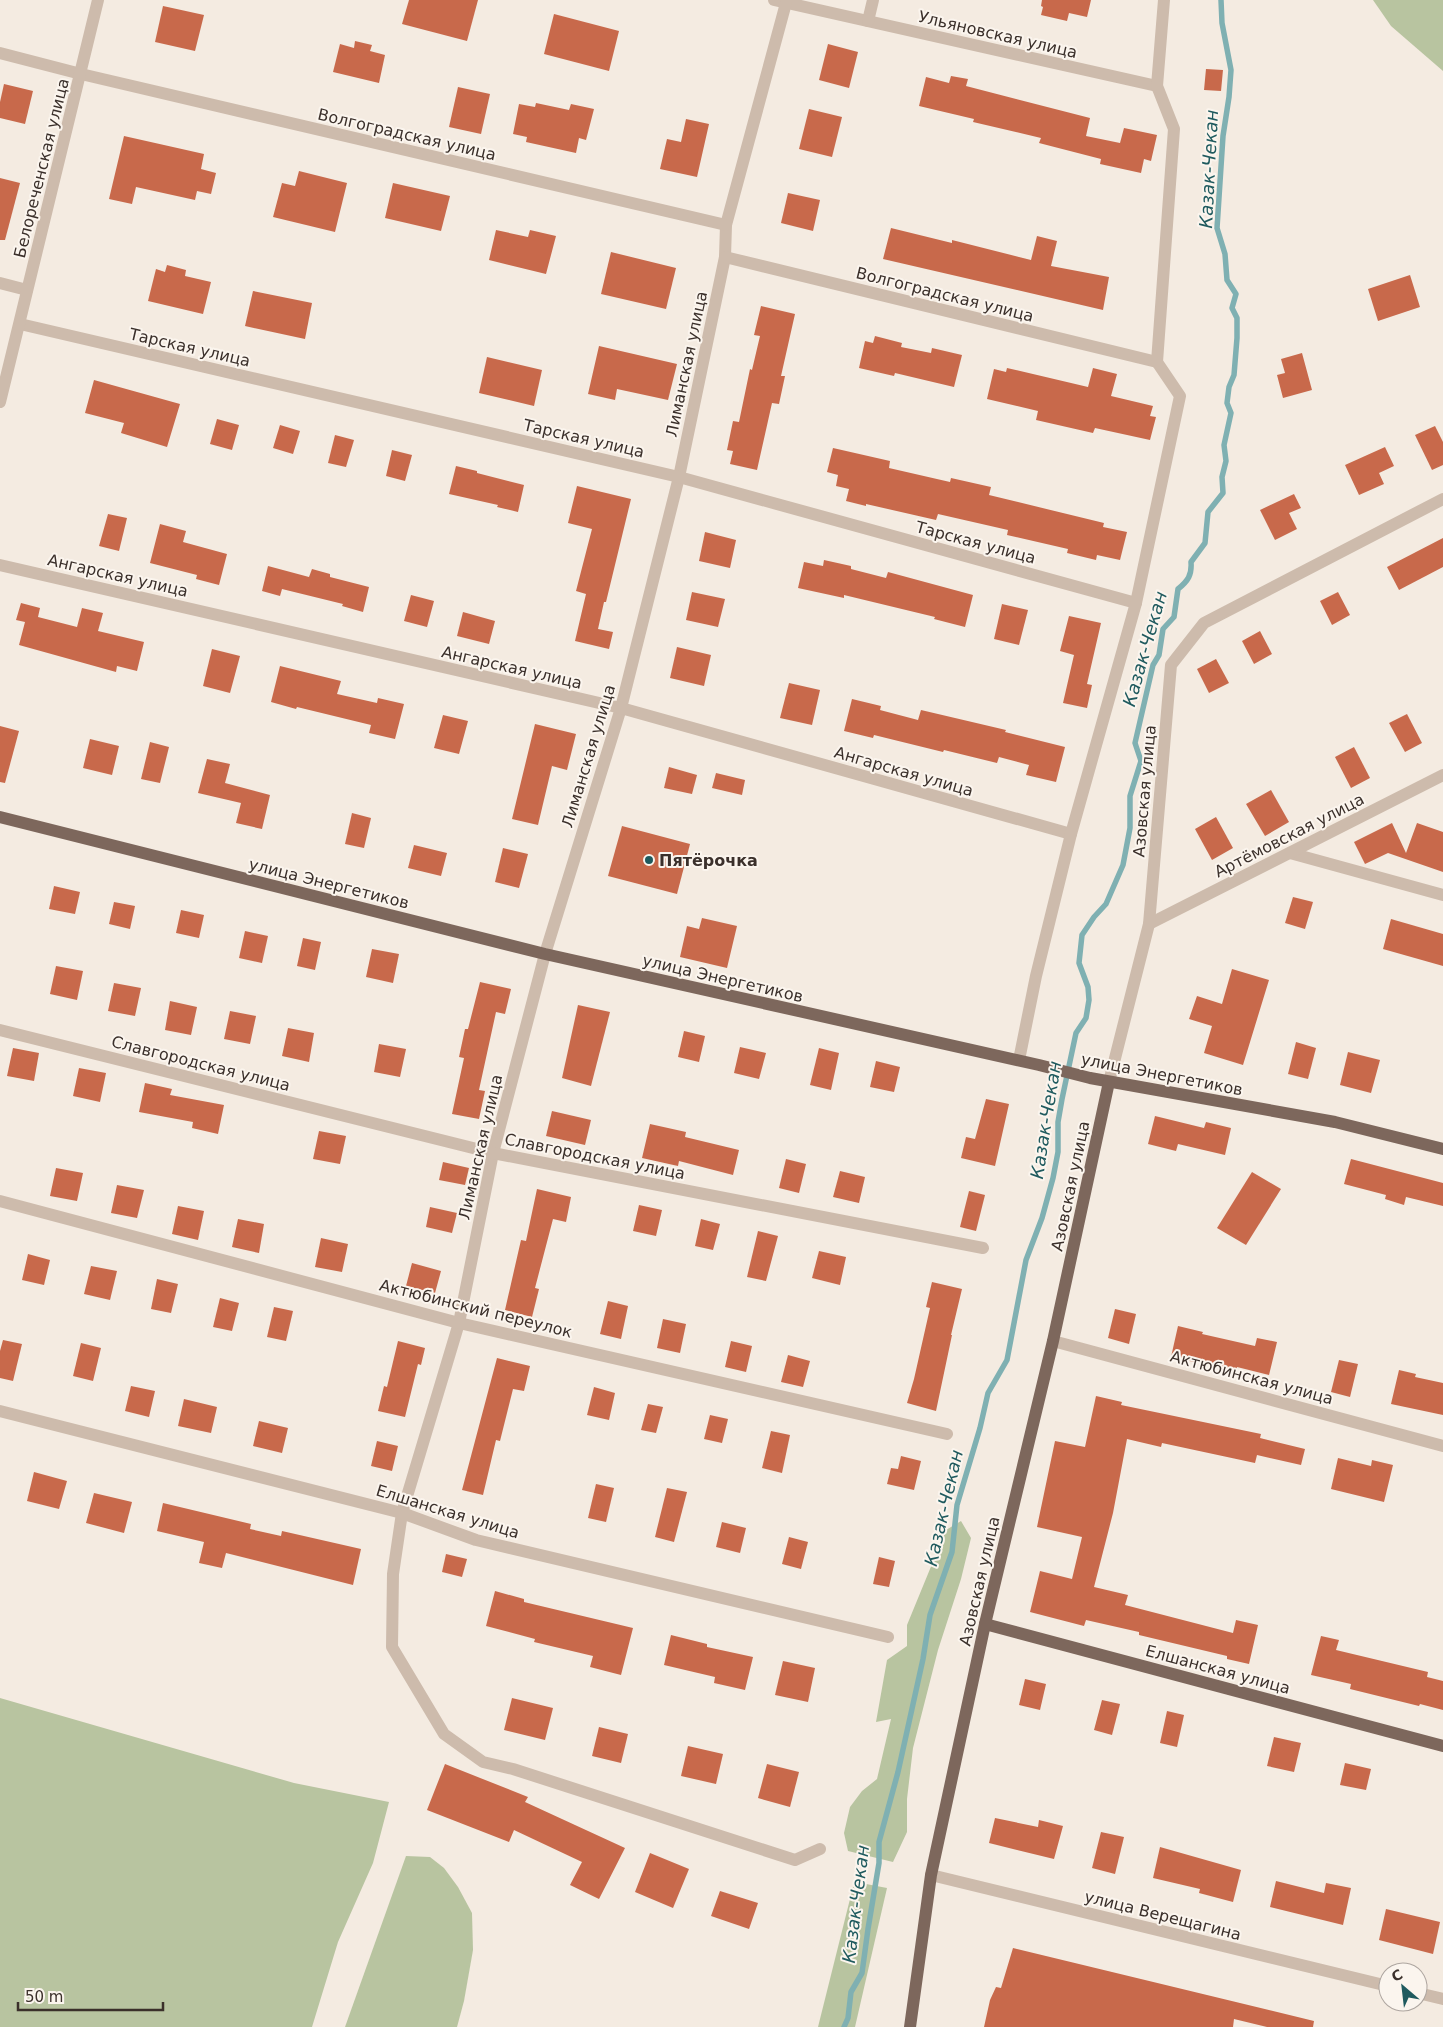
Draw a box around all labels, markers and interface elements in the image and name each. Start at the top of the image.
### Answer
street label: Ульяновская улица [917,7,1079,62]
street label: Белореченская улица [10,76,73,260]
street label: Волгоградская улица [316,105,498,164]
water label: Казак-Чекан [1195,109,1222,229]
street label: Волгоградская улица [854,263,1036,326]
street label: Лиманская улица [662,289,711,439]
street label: Тарская улица [127,324,252,371]
street label: Тарская улица [521,415,646,462]
street label: Тарская улица [913,517,1038,568]
street label: Ангарская улица [46,550,190,601]
water label: Казак-Чекан [1118,589,1171,709]
street label: Ангарская улица [440,642,584,693]
street label: Лиманская улица [558,682,619,830]
street label: Азовская улица [1129,724,1160,858]
street label: Ангарская улица [832,743,975,800]
street label: Артёмовская улица [1211,789,1367,881]
place label: Пятёрочка [659,851,758,870]
street label: улица Энергетиков [247,854,411,913]
marker: Пятёрочка [643,854,655,866]
street label: улица Энергетиков [641,951,805,1006]
street label: Славгородская улица [110,1032,292,1095]
street label: улица Энергетиков [1079,1049,1244,1099]
water label: Казак-Чекан [1026,1059,1065,1180]
street label: Лиманская улица [455,1073,506,1222]
street label: Азовская улица [1047,1119,1094,1253]
street label: Славгородская улица [503,1130,687,1183]
street label: Актюбинский переулок [378,1275,575,1342]
street label: Актюбинская улица [1168,1347,1335,1408]
water label: Казак-Чекан [920,1447,967,1568]
street label: Елшанская улица [374,1481,522,1542]
street label: Азовская улица [955,1514,1004,1648]
street label: Елшанская улица [1143,1641,1292,1698]
water label: Казак-Чекан [838,1843,873,1964]
street label: улица Верещагина [1083,1887,1243,1944]
north arrow [1378,1962,1428,2012]
text: С [1389,1966,1405,1985]
scale bar [18,1980,162,2012]
text: 50 m [25,1988,63,2006]

